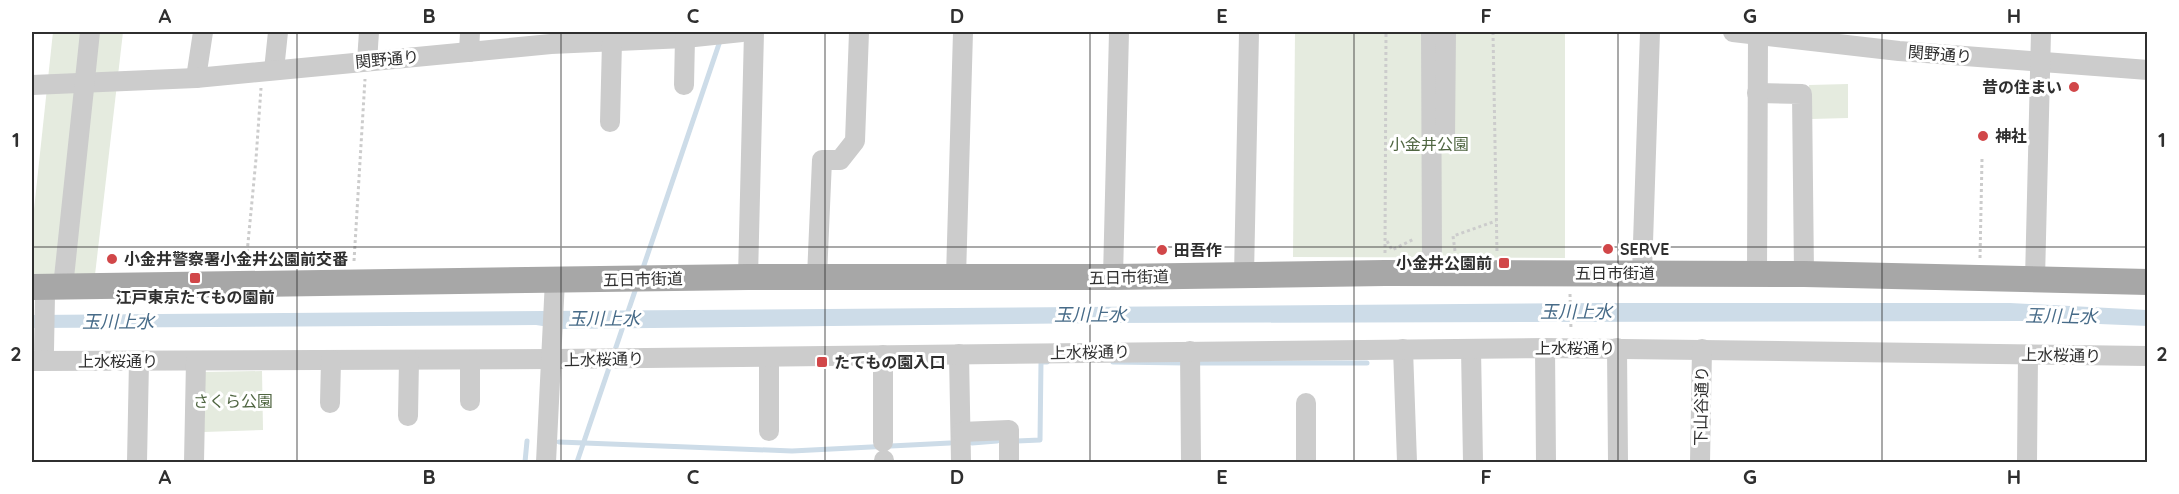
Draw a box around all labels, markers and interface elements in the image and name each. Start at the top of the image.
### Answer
text: A [159,3,172,28]
text: B [422,3,436,28]
text: C [687,3,700,28]
text: D [950,3,964,28]
text: E [1216,3,1228,28]
text: F [1480,3,1492,28]
text: G [1743,3,1757,28]
text: H [2007,3,2021,28]
street label: 関野通り [1907,41,1973,67]
street label: 関野通り [354,46,420,72]
place label: 昔の住まい [1982,77,2062,97]
marker: 昔の住まい [2067,80,2081,94]
place label: 神社 [1995,126,2027,146]
text: 1 [12,127,20,152]
text: 1 [2158,127,2166,152]
marker: 神社 [1976,129,1990,143]
park label: 小金井公園 [1389,134,1469,154]
place label: SERVE [1620,239,1669,259]
place label: 田吾作 [1174,240,1222,260]
marker: SERVE [1601,242,1615,256]
marker: 田吾作 [1155,243,1169,257]
place label: 小金井警察署小金井公園前交番 [124,249,348,269]
marker: 小金井警察署小金井公園前交番 [105,252,119,266]
place label: 小金井公園前 [1396,253,1492,273]
marker: 小金井公園前 [1497,256,1511,270]
street label: 五日市街道 [1575,263,1655,283]
street label: 五日市街道 [1089,266,1169,288]
street label: 五日市街道 [603,268,683,290]
marker: 江戸東京たてもの園前 [188,271,202,285]
place label: 江戸東京たてもの園前 [115,287,275,307]
water label: 玉川上水 [1540,300,1614,323]
water label: 玉川上水 [1054,303,1128,326]
water label: 玉川上水 [2025,304,2099,328]
water label: 玉川上水 [568,307,642,330]
water label: 玉川上水 [82,310,156,333]
street label: 上水桜通り [1535,338,1615,358]
text: 2 [10,341,22,366]
street label: 上水桜通り [1050,341,1130,363]
text: 2 [2156,341,2168,366]
street label: 上水桜通り [2021,344,2101,366]
street label: 上水桜通り [564,348,644,370]
street label: 上水桜通り [78,351,158,371]
place label: たてもの園入口 [834,352,945,372]
marker: たてもの園入口 [815,355,829,369]
street label: 下山谷通り [1690,366,1712,446]
park label: さくら公園 [193,391,273,411]
text: A [159,464,172,489]
text: B [422,464,436,489]
text: C [687,464,700,489]
text: D [950,464,964,489]
text: E [1216,464,1228,489]
text: F [1480,464,1492,489]
text: G [1743,464,1757,489]
text: H [2007,464,2021,489]

